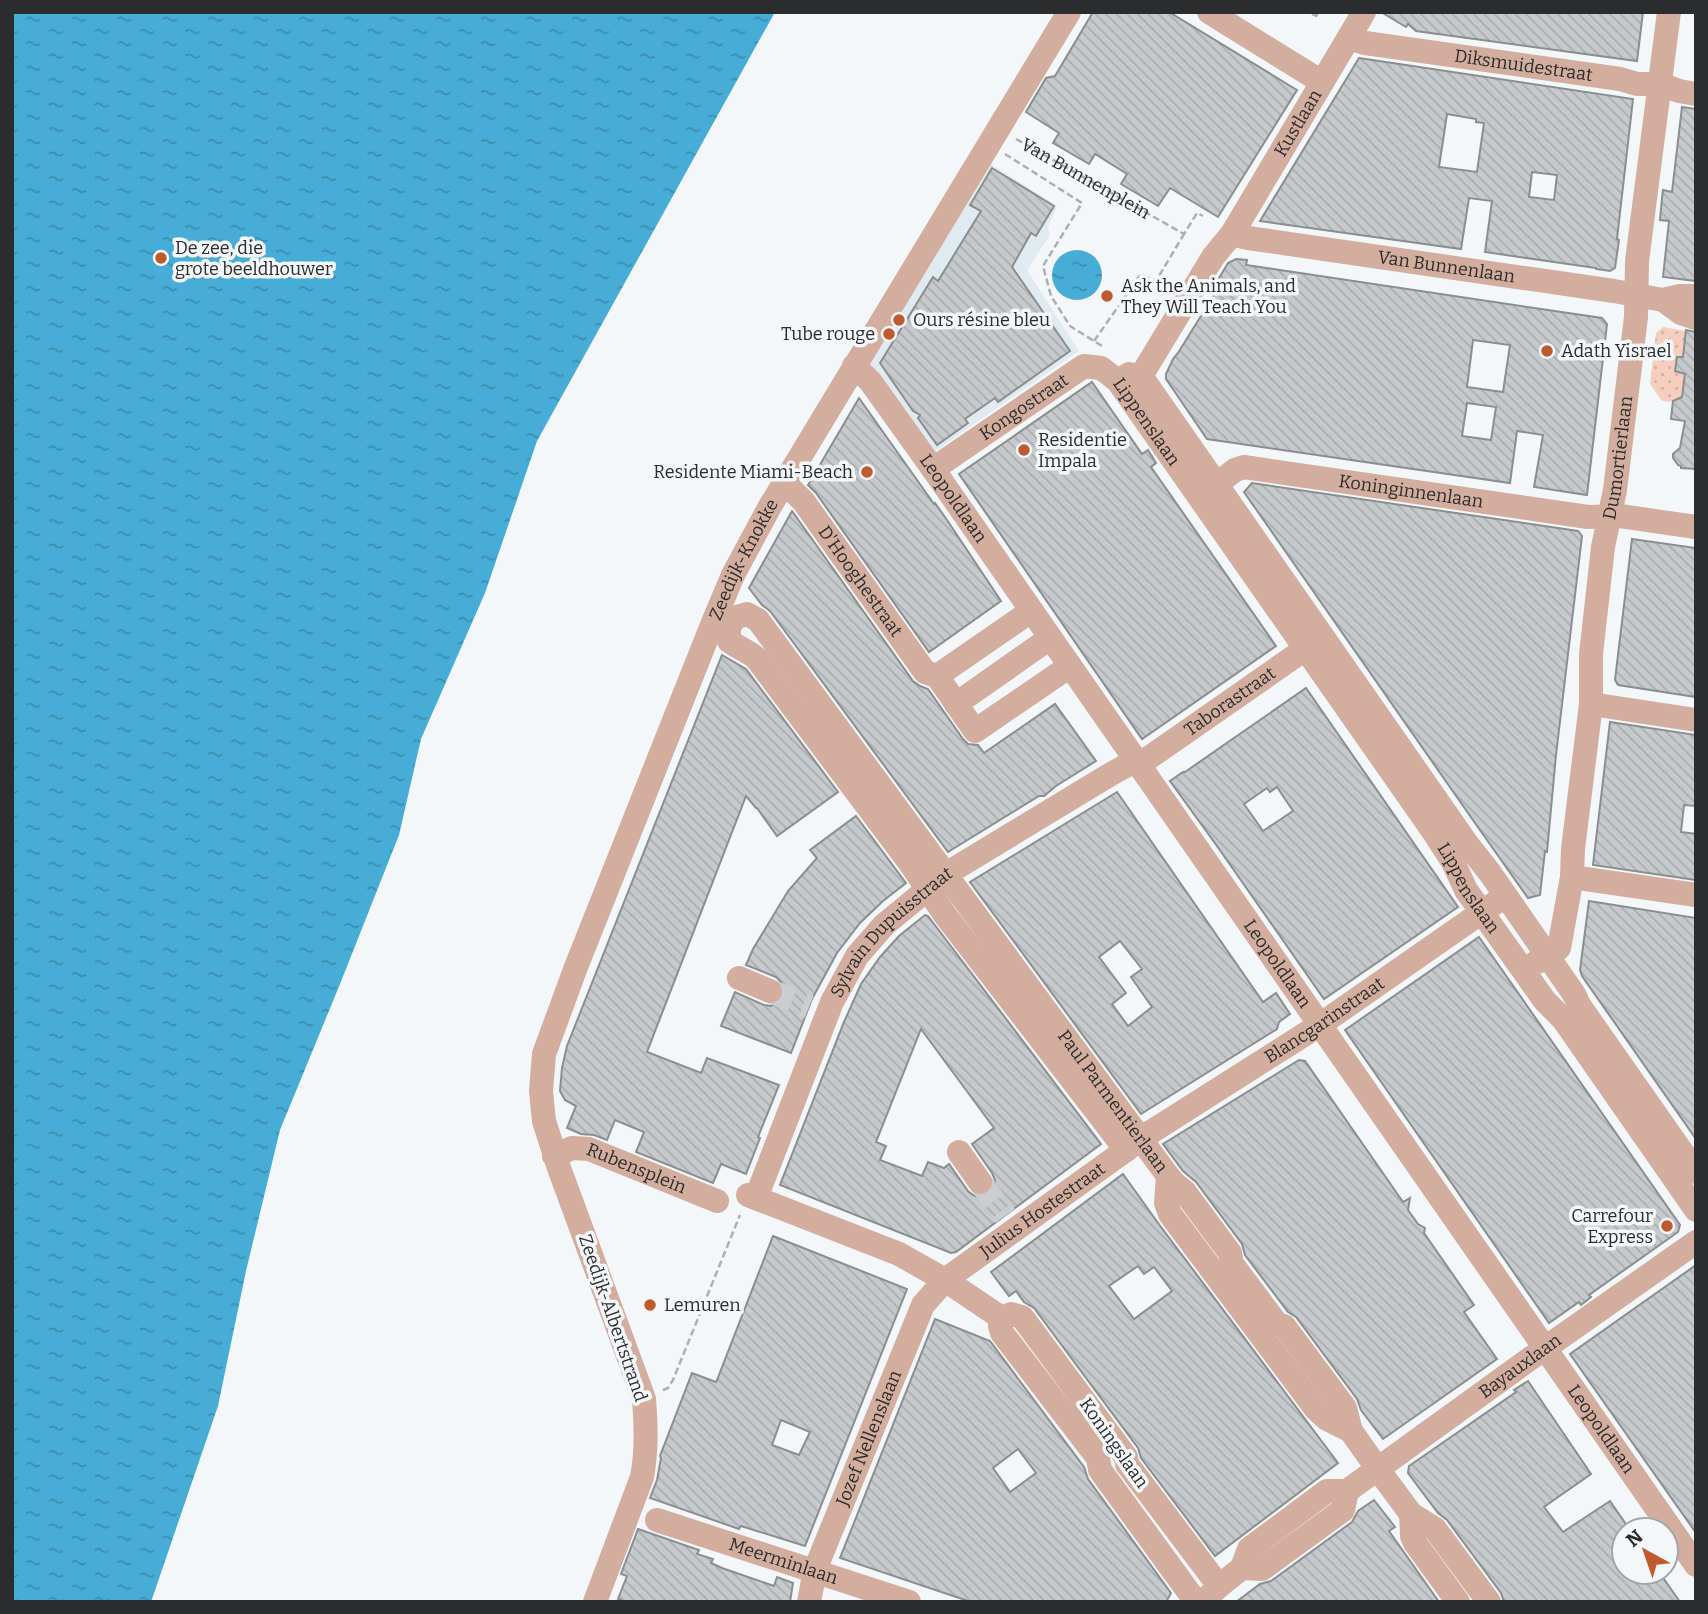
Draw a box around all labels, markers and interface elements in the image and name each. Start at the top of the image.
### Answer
street label: Diksmuidestraat [1453,45,1595,86]
street label: Kustlaan [1270,85,1327,161]
street label: Van Bunnenplein [1017,133,1155,224]
place label: De zee, die grote beeldhouwer [175,237,333,280]
street label: Van Bunnenlaan [1376,246,1517,288]
marker: De zee, die grote beeldhouwer [153,250,169,266]
place label: Ask the Animals, and They Will Teach You [1121,275,1296,318]
marker: Ask the Animals, and They Will Teach You [1099,288,1115,304]
place label: Ours résine bleu [913,309,1050,331]
marker: Ours résine bleu [891,312,907,328]
place label: Tube rouge [781,323,875,345]
marker: Tube rouge [881,326,897,342]
place label: Adath Yisrael [1561,340,1672,362]
marker: Adath Yisrael [1539,343,1555,359]
street label: Kongostraat [975,369,1073,445]
street label: Lippenslaan [1108,373,1185,470]
street label: Dumortierlaan [1598,394,1637,522]
place label: Residentie Impala [1038,429,1127,472]
marker: Residentie Impala [1016,442,1032,458]
street label: Leopoldlaan [915,450,992,547]
place label: Residente Miami-Beach [653,461,853,483]
marker: Residente Miami-Beach [859,464,875,480]
street label: Koninginnenlaan [1337,470,1485,513]
street label: Zeedijk-Knokke [704,495,783,623]
street label: D'Hooghestraat [813,521,908,641]
street label: Taborastraat [1180,662,1280,741]
street label: Lippenslaan [1433,839,1505,938]
street label: Sylvain Dupuisstraat [825,862,957,1001]
street label: Leopoldlaan [1239,915,1316,1013]
street label: Blancgarinstraat [1260,972,1389,1068]
street label: Paul Parmentierlaan [1053,1026,1173,1178]
street label: Rubensplein [583,1138,690,1199]
street label: Julius Hostestraat [975,1157,1110,1263]
place label: Carrefour Express [1571,1205,1653,1248]
marker: Carrefour Express [1659,1218,1675,1234]
street label: Zeedijk-Albertstrand [574,1232,652,1405]
place label: Lemuren [664,1294,741,1316]
marker: Lemuren [642,1297,658,1313]
street label: Bayauxlaan [1474,1329,1566,1403]
street label: Jozef Nellenslaan [831,1366,906,1510]
street label: Leopoldlaan [1563,1381,1640,1478]
street label: Koningslaan [1075,1394,1153,1493]
north arrow [1610,1516,1680,1586]
text: N [1621,1525,1648,1552]
street label: Meerminlaan [726,1533,841,1589]

